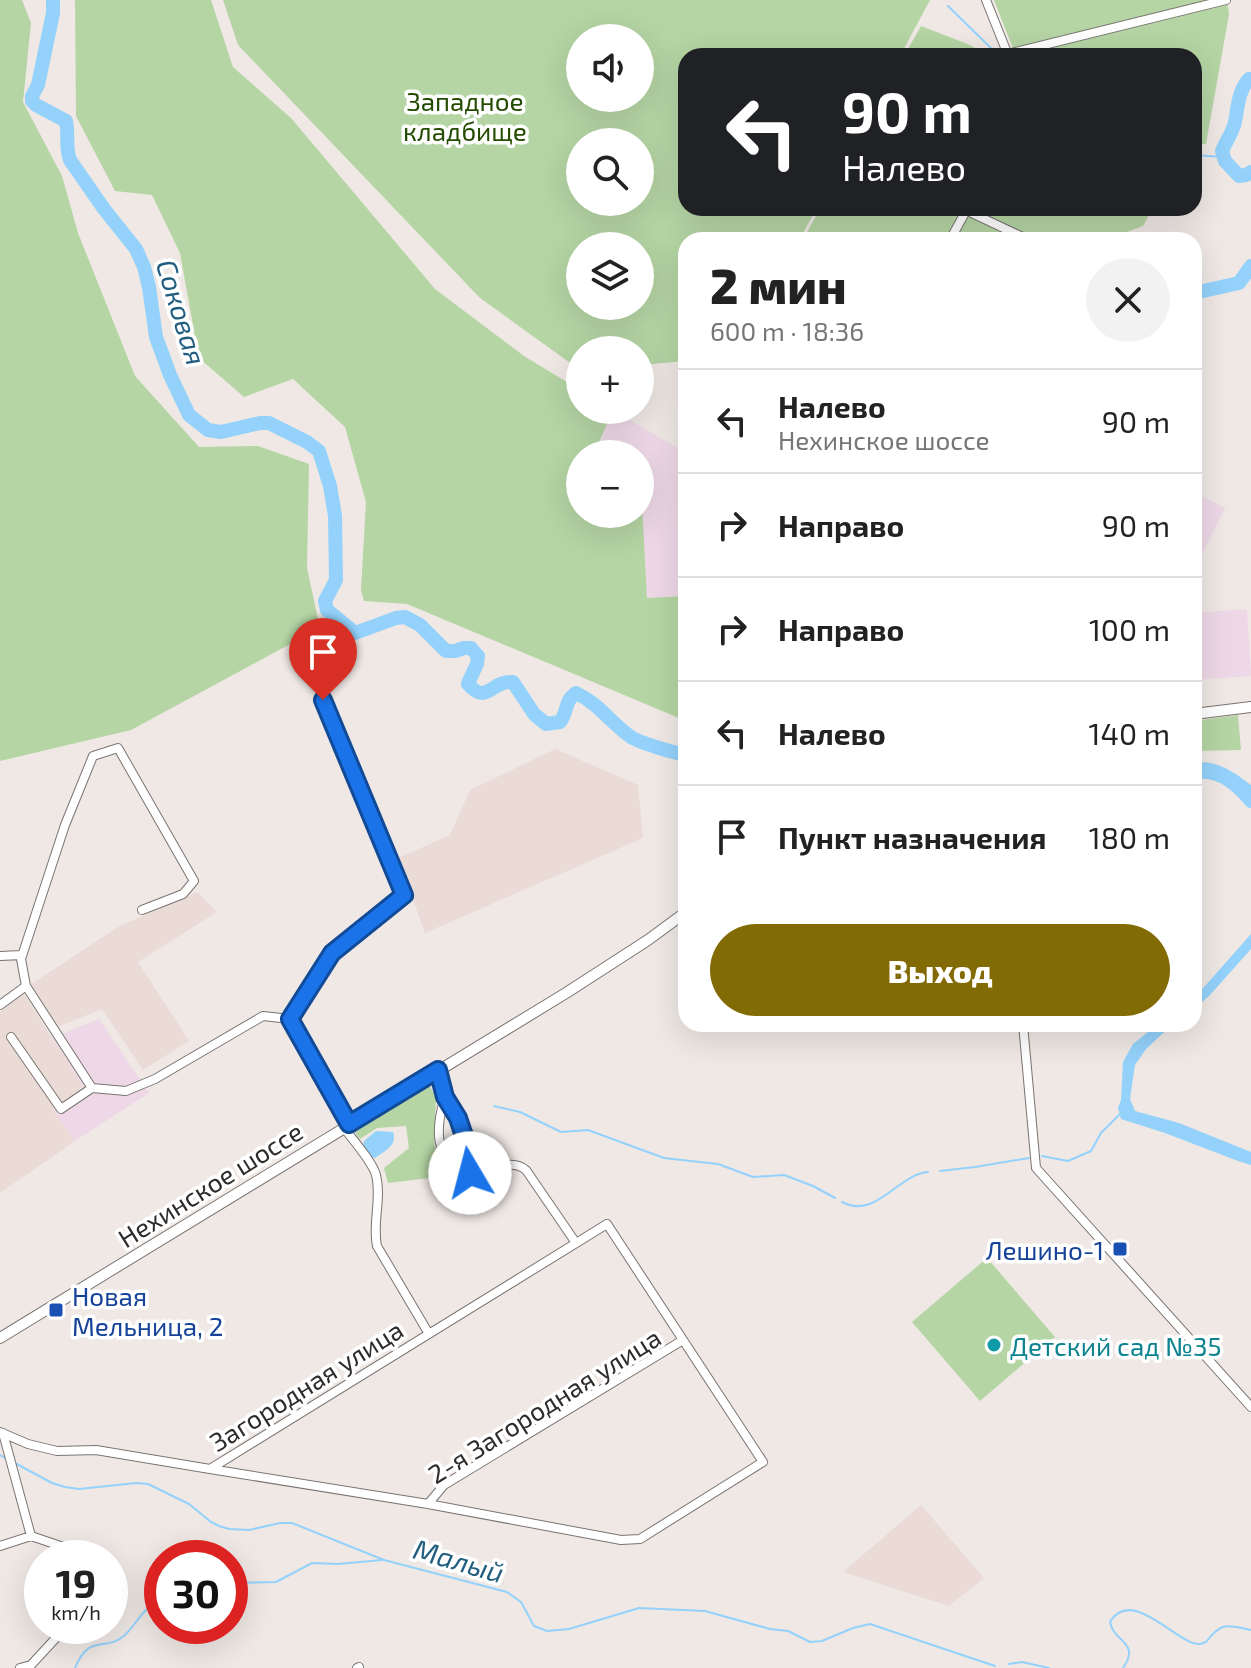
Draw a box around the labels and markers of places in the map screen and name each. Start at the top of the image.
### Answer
pin [289,618,357,700]
place label: Лешино-1 [986,1234,1104,1265]
marker: Лешино-1 [1111,1240,1129,1258]
place label: Новая Мельница, 2 [72,1280,223,1341]
marker: Новая Мельница, 2 [47,1301,65,1319]
place label: Детский сад №35 [1010,1330,1221,1361]
marker: Детский сад №35 [985,1336,1003,1354]

